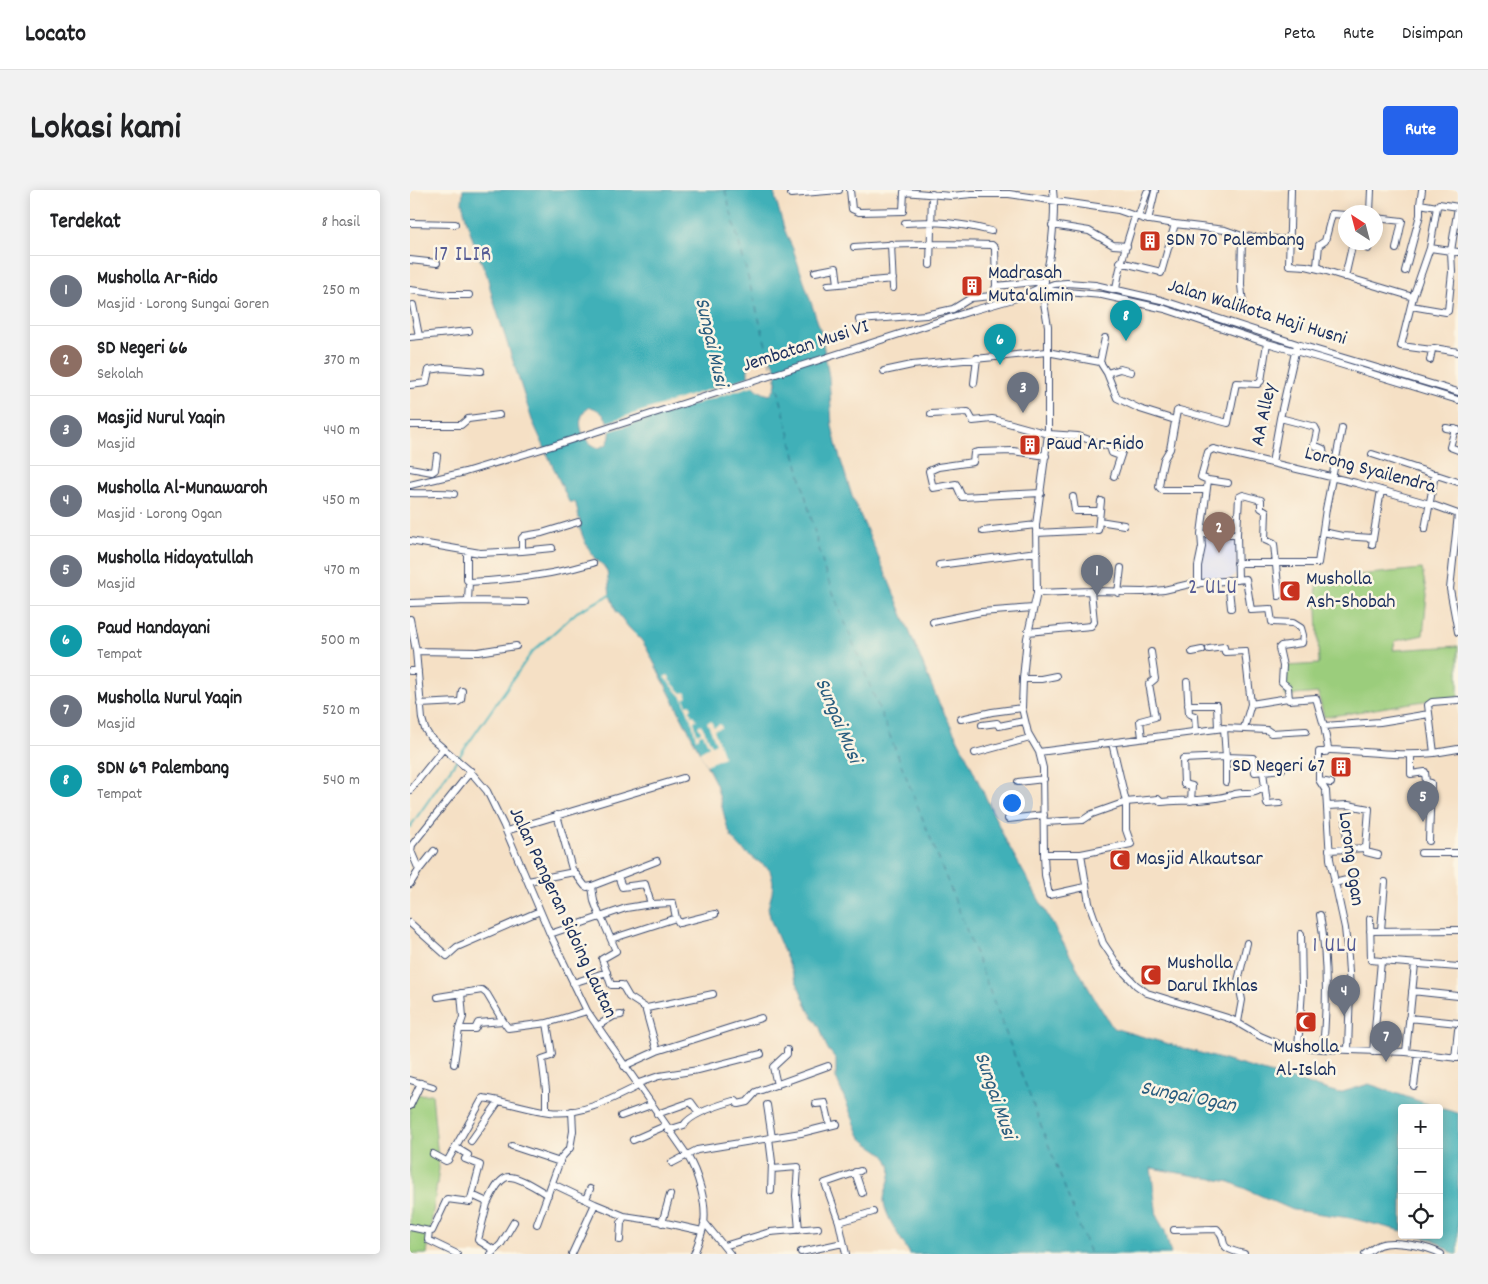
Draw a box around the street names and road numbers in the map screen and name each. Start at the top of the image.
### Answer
street label: Jalan Walikota Haji Husni [1164,272,1350,354]
street label: Jembatan Musi VI [739,313,873,381]
street label: AA Alley [1245,380,1286,449]
street label: Lorong Syailendra [1301,440,1439,502]
street label: Jalan Pangeran Sidoing Lautan [501,803,623,1023]
street label: Lorong Ogan [1330,810,1370,908]

